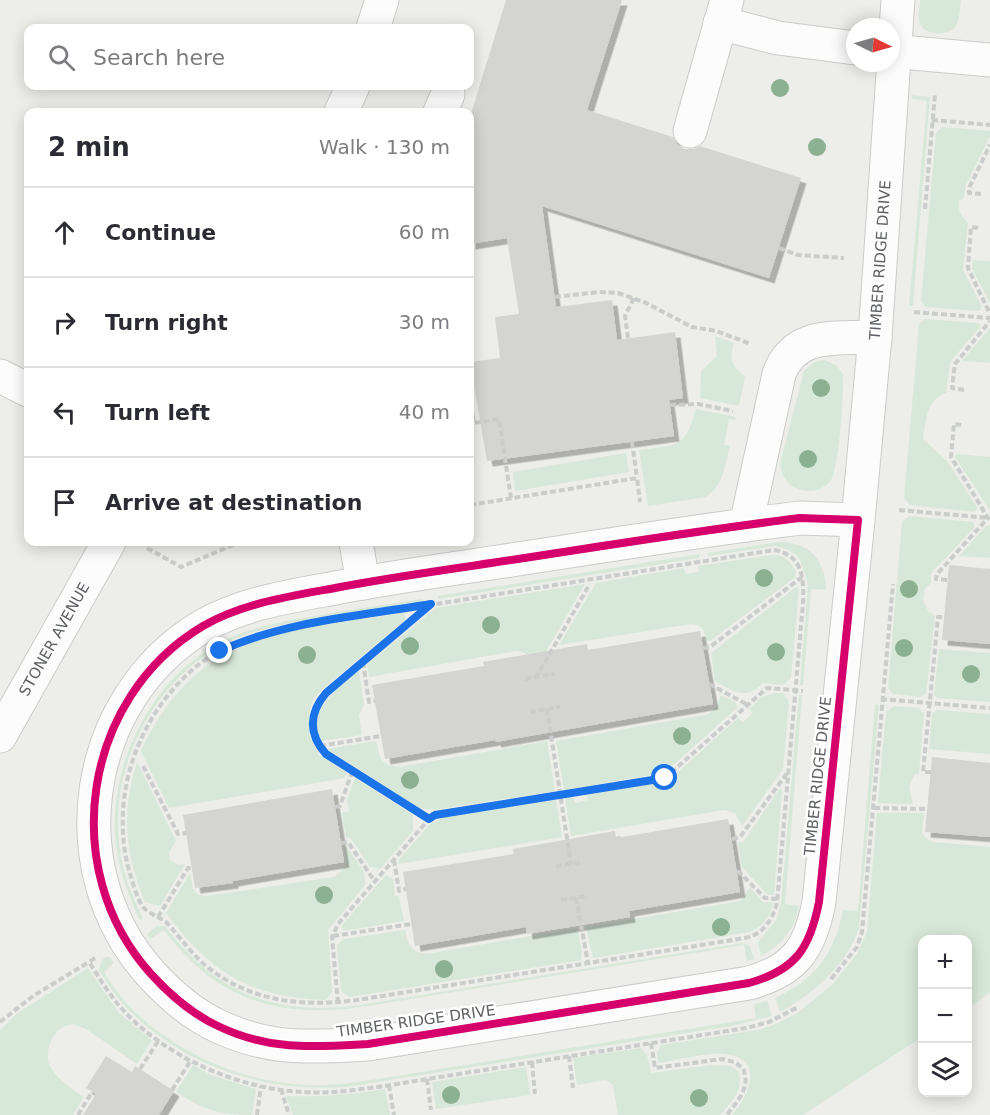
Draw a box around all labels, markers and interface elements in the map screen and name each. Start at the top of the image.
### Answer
north arrow [846,18,900,72]
search box [24,24,474,90]
icon: search [45,41,78,74]
text: Search here [93,45,225,70]
text: 2 min [48,132,130,162]
text: Walk · 130 m [319,135,450,159]
street label: TIMBER RIDGE DRIVE [866,180,895,341]
icon: ahead [48,216,81,249]
text: Continue [105,220,216,245]
text: 60 m [399,220,450,244]
icon: right [48,306,81,339]
text: Turn right [105,310,228,335]
text: 30 m [399,310,450,334]
icon: left [48,396,81,429]
text: Turn left [105,400,210,425]
text: 40 m [399,400,450,424]
icon: arrive [48,486,81,519]
text: Arrive at destination [105,490,362,515]
street label: STONER AVENUE [15,579,93,699]
route end [206,637,232,663]
street label: TIMBER RIDGE DRIVE [801,696,835,857]
route start [651,764,677,790]
map controls [918,935,972,1097]
button: + [918,935,972,989]
button: − [918,989,972,1043]
street label: TIMBER RIDGE DRIVE [335,1001,496,1041]
button: layers [918,1043,972,1097]

